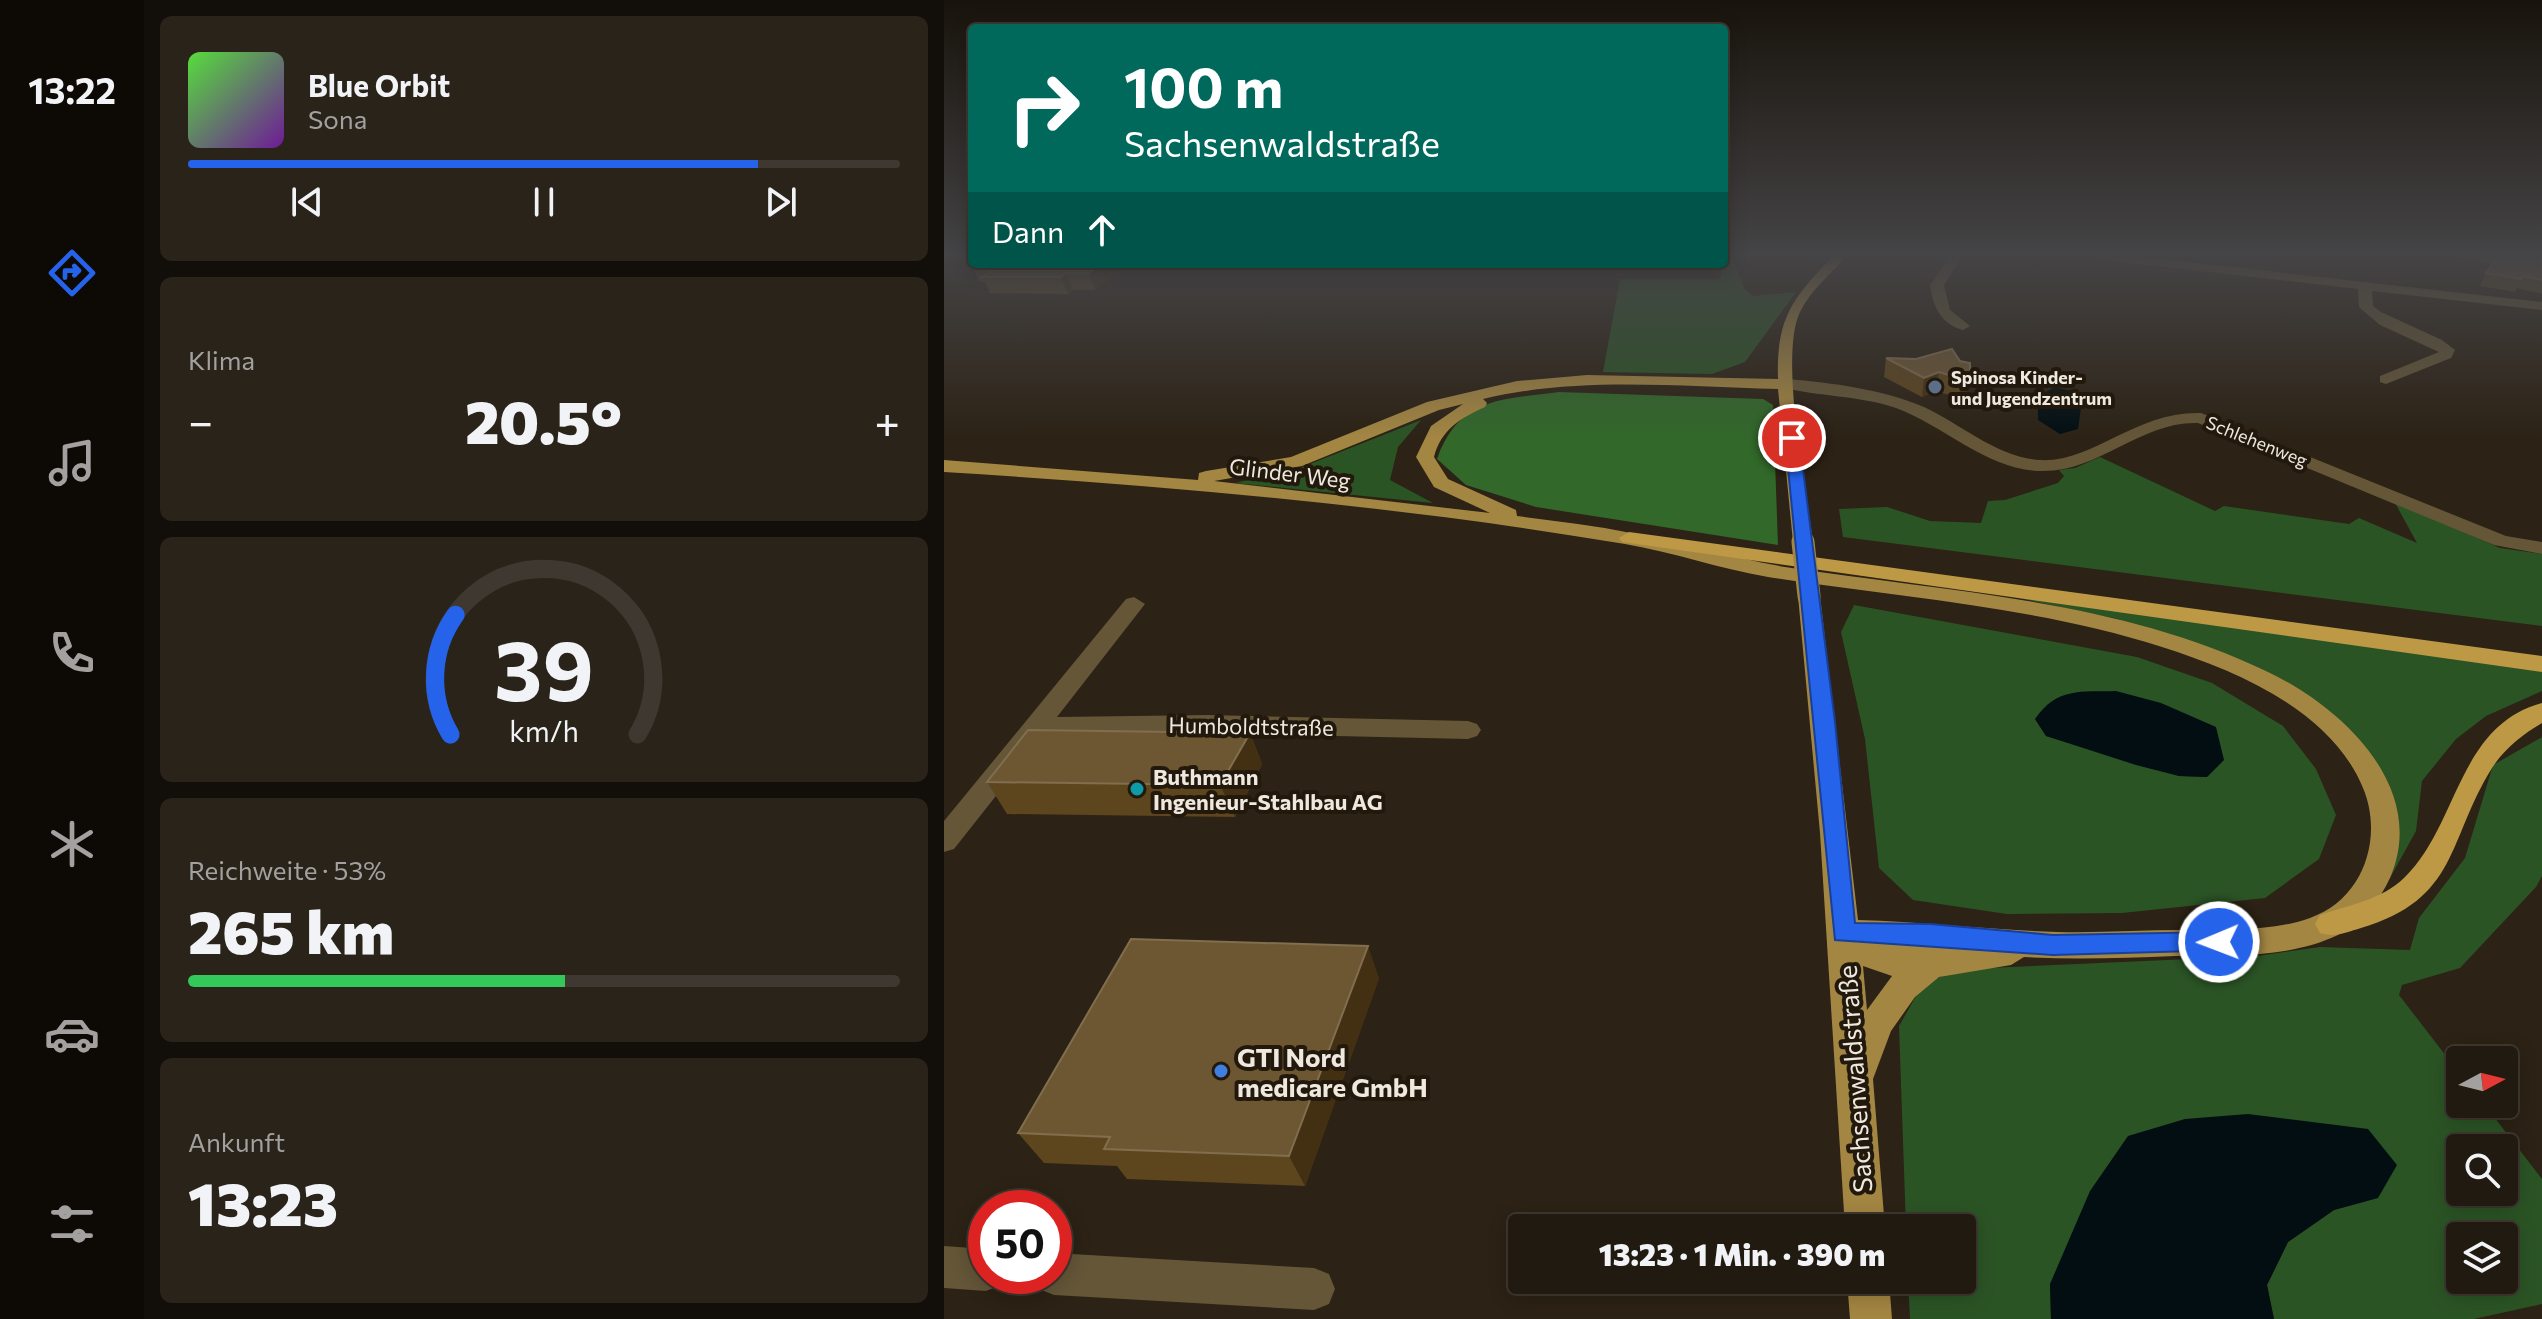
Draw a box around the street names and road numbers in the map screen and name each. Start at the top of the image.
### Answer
street label: Schlehenweg [2203,411,2311,471]
street label: Glinder Weg [1228,452,1352,494]
street label: Humboldtstraße [1168,711,1334,741]
street label: Sachsenwaldstraße [1831,964,1877,1194]

